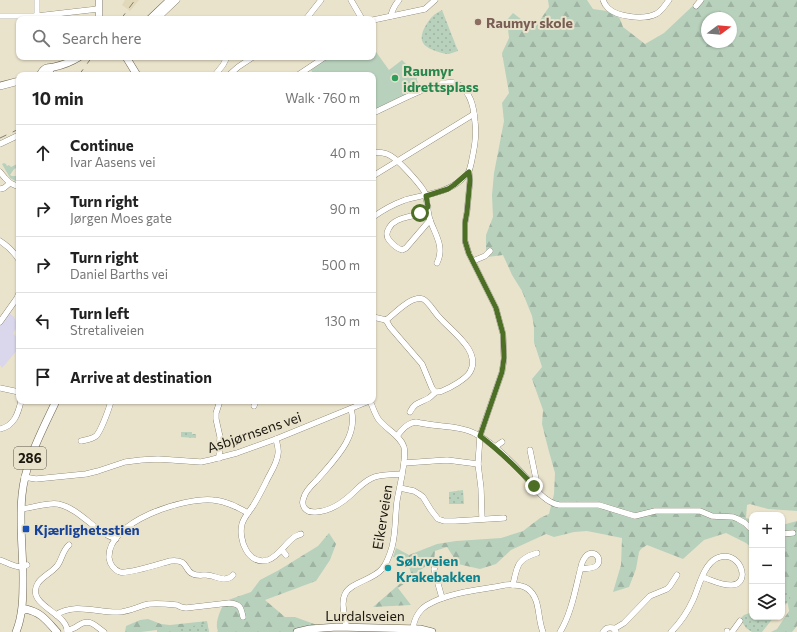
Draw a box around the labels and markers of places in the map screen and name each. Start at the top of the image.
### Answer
place label: Raumyr skole [486,14,573,31]
marker: Raumyr skole [473,17,483,27]
place label: Raumyr idrettsplass [403,62,479,95]
marker: Raumyr idrettsplass [390,73,400,83]
place label: Kjærlighetsstien [34,521,140,538]
marker: Kjærlighetsstien [21,524,31,534]
place label: Sølvveien Krakebakken [396,552,481,585]
marker: Sølvveien Krakebakken [383,563,393,573]

